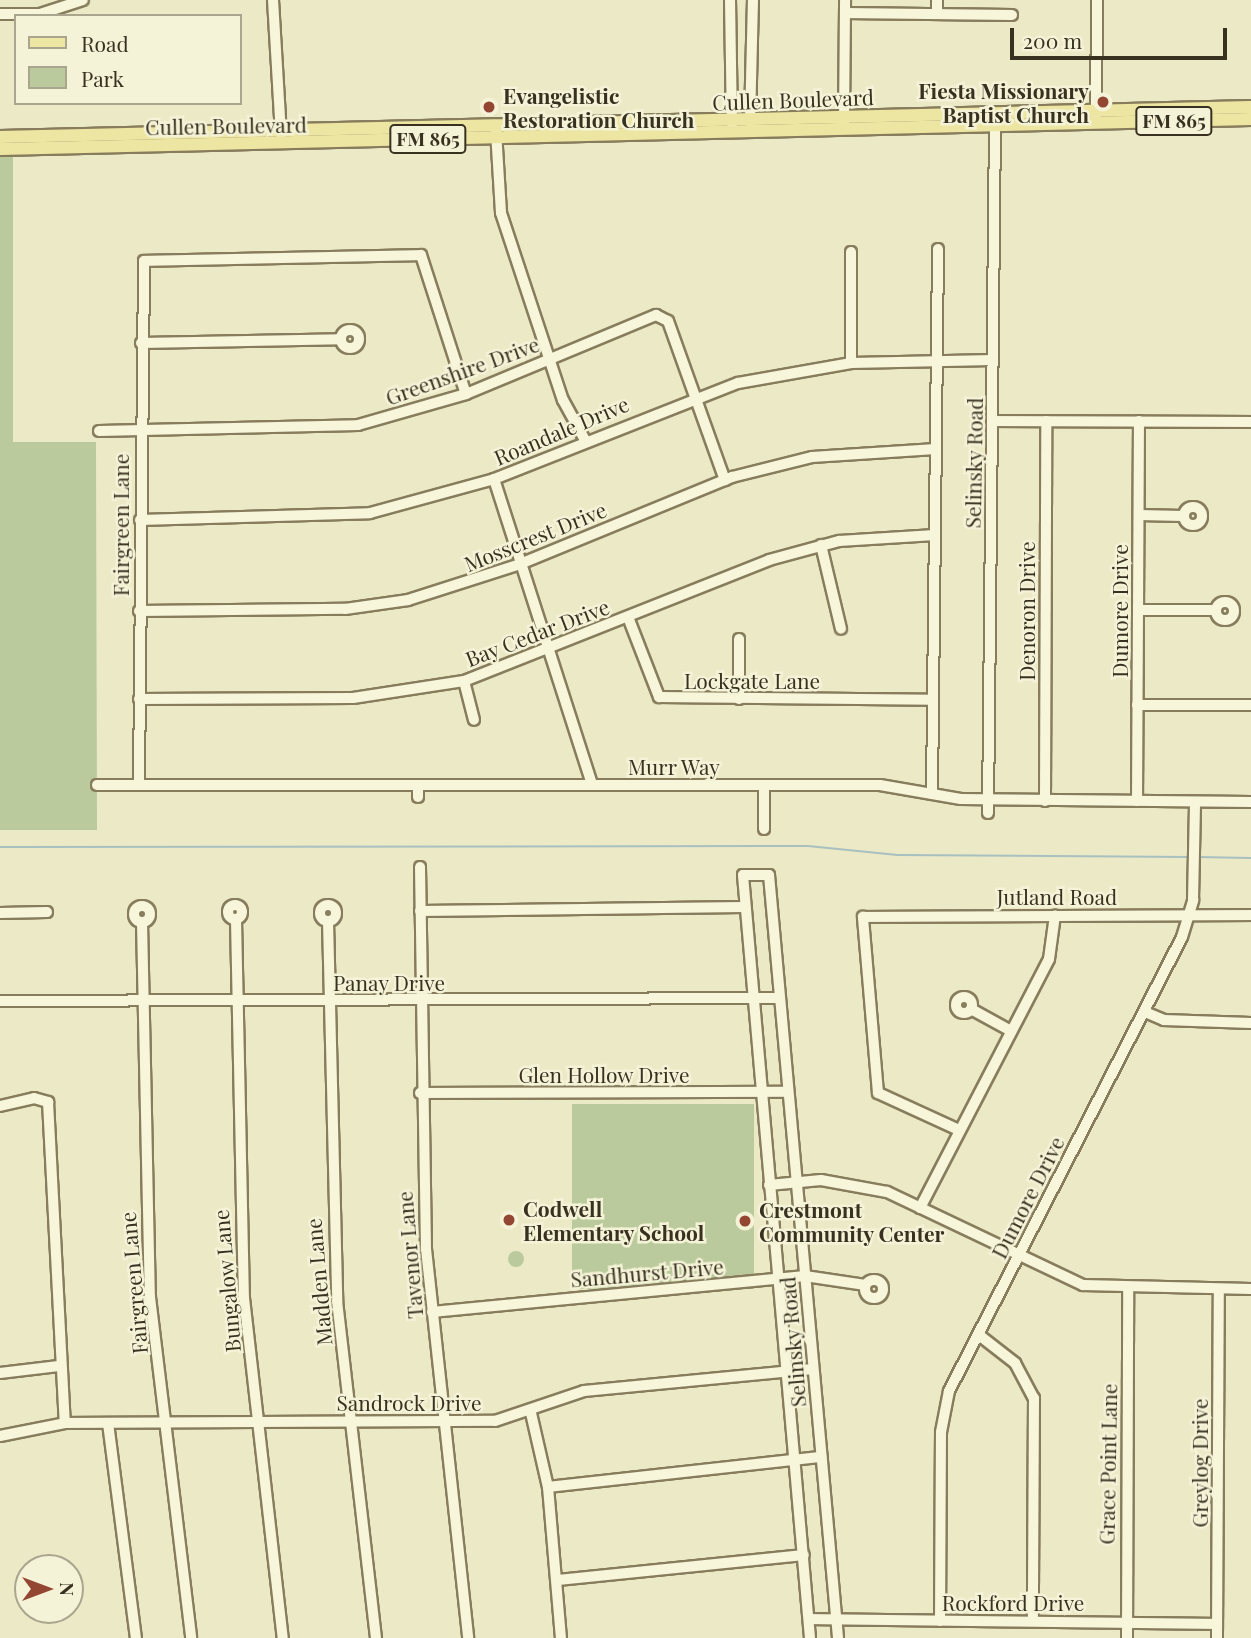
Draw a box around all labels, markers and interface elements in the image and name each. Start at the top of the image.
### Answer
legend [14,14,242,105]
scale bar [1013,14,1230,58]
text: 200 m [1023,26,1082,54]
text: Road [81,29,129,57]
text: Park [81,64,124,92]
place label: Fiesta Missionary Baptist Church [918,77,1089,127]
place label: Evangelistic Restoration Church [503,82,694,132]
street label: Cullen Boulevard [712,84,874,114]
marker: Fiesta Missionary Baptist Church [1095,94,1111,110]
marker: Evangelistic Restoration Church [481,99,497,115]
road number: FM 865 [1134,105,1214,136]
street label: Cullen Boulevard [145,111,307,139]
road number: FM 865 [388,124,468,154]
street label: Greenshire Drive [382,331,542,409]
street label: Roandale Drive [490,390,632,470]
street label: Selinsky Road [959,397,987,529]
street label: Fairgreen Lane [107,454,133,596]
street label: Mosscrest Drive [460,496,610,576]
street label: Denoron Drive [1013,541,1039,681]
street label: Dumore Drive [1106,544,1132,678]
street label: Bay Cedar Drive [461,593,613,671]
street label: Lockgate Lane [684,667,820,693]
street label: Murr Way [627,753,721,779]
street label: Jutland Road [997,883,1117,909]
street label: Panay Drive [333,969,445,995]
street label: Glen Hollow Drive [518,1061,690,1087]
street label: Dumore Drive [985,1132,1069,1262]
street label: Tavenor Lane [391,1190,427,1320]
place label: Codwell Elementary School [523,1195,705,1245]
place label: Crestmont Community Center [759,1196,945,1246]
street label: Bungalow Lane [207,1208,245,1354]
street label: Fairgreen Lane [114,1211,152,1355]
marker: Codwell Elementary School [501,1212,517,1228]
marker: Crestmont Community Center [737,1213,753,1229]
street label: Madden Lane [300,1217,336,1347]
street label: Sandhurst Drive [569,1253,725,1291]
street label: Selinsky Road [774,1276,810,1408]
street label: Grace Point Lane [1093,1383,1121,1545]
street label: Sandrock Drive [336,1389,482,1415]
street label: Greylog Drive [1186,1398,1212,1528]
north arrow [14,1554,84,1624]
text: N [55,1582,81,1596]
street label: Rockford Drive [942,1589,1084,1615]

